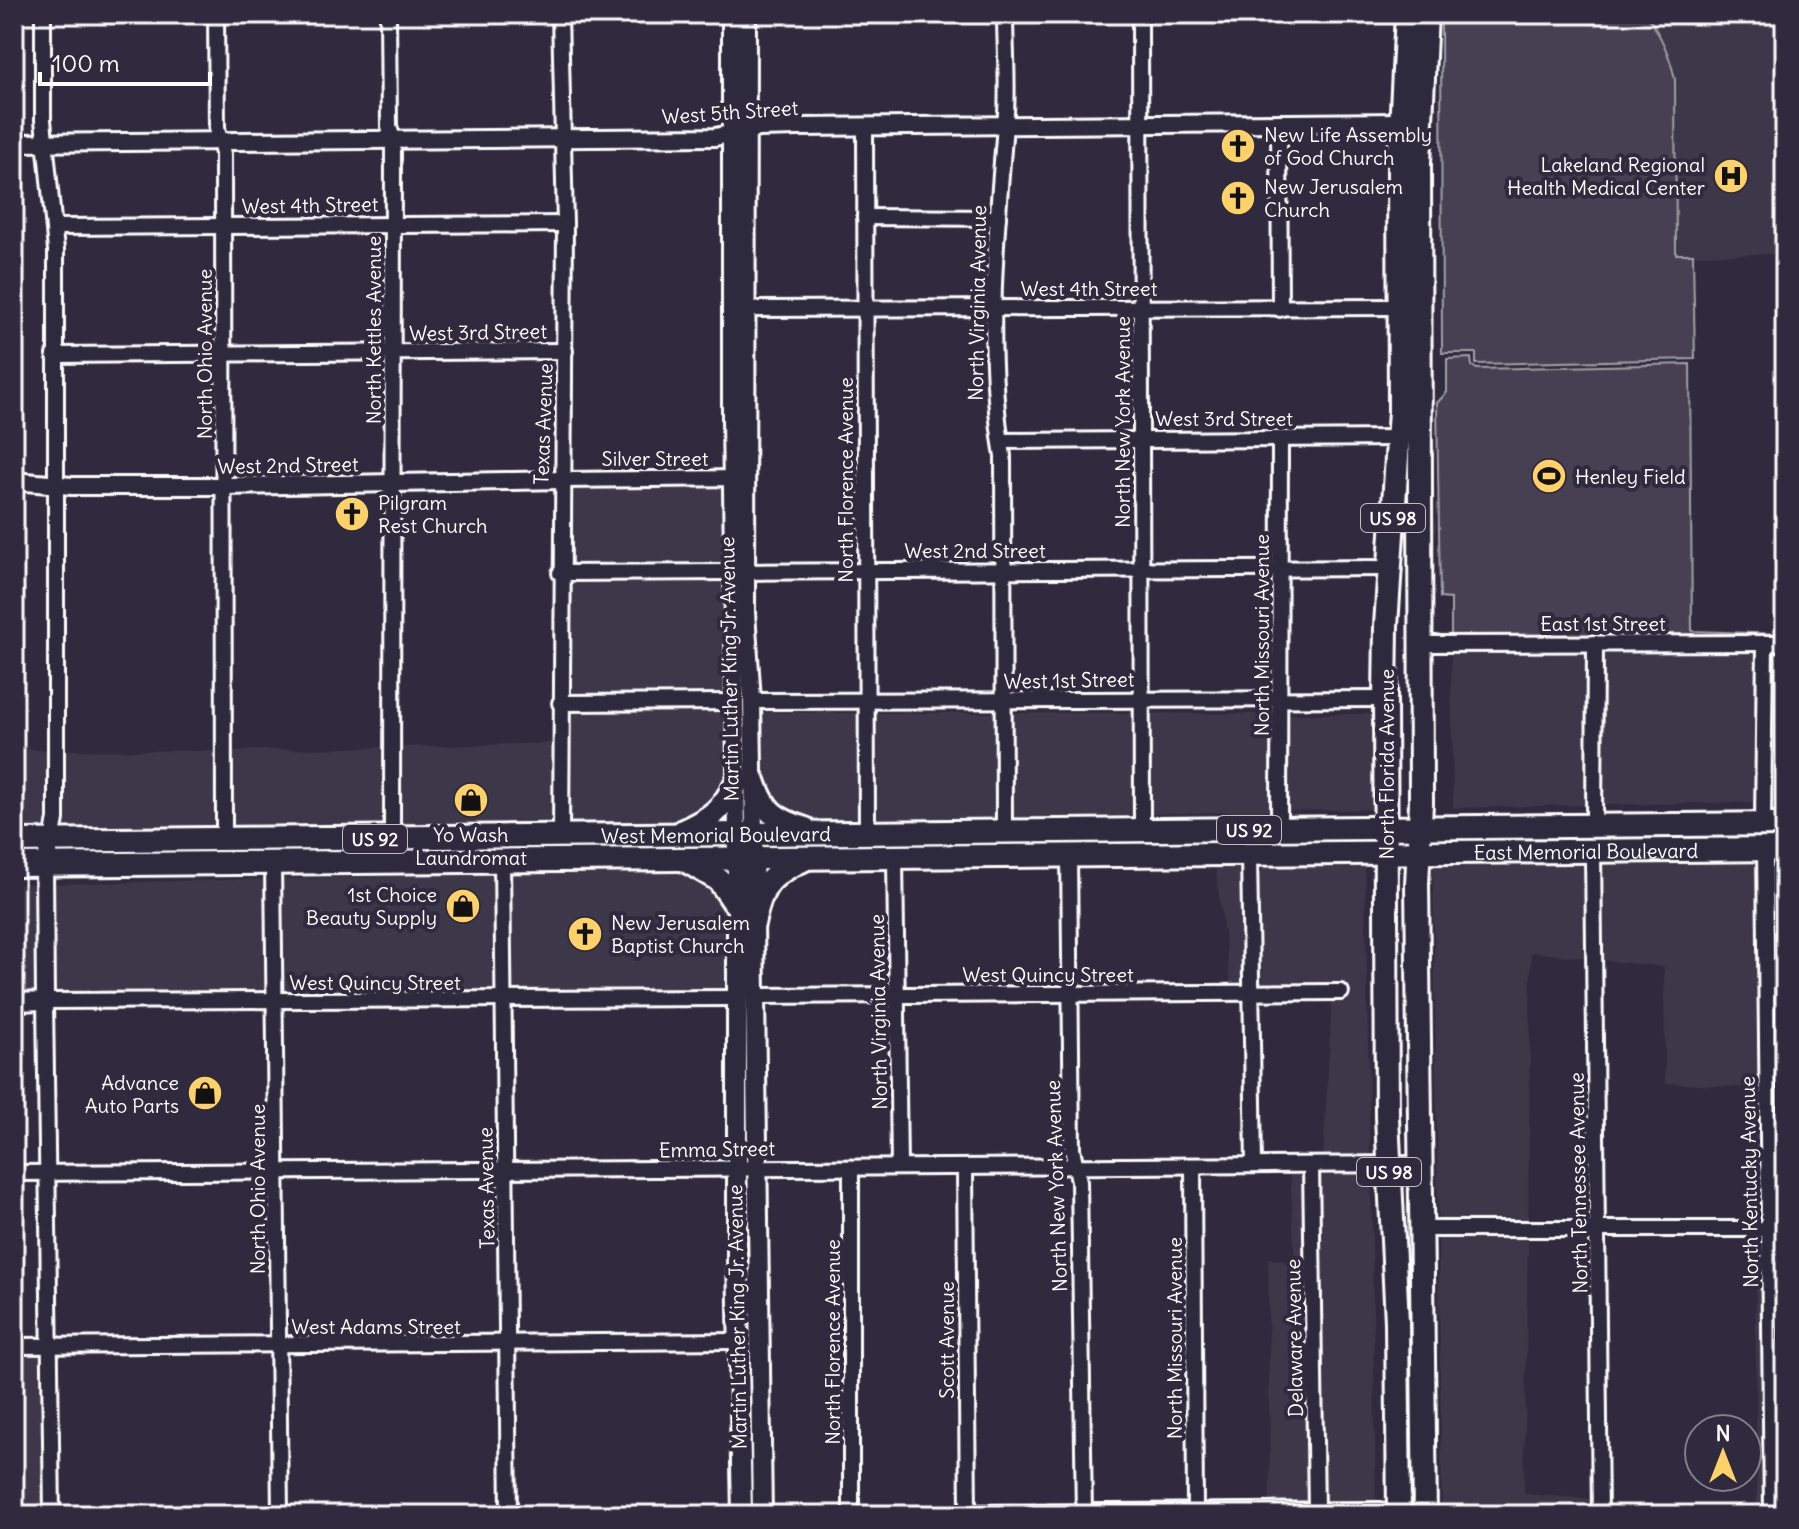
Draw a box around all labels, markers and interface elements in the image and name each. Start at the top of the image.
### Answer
scale bar [40,36,210,86]
text: 100 m [52,48,120,78]
street label: West 5th Street [661,95,799,129]
place label: New Life Assembly of God Church [1264,122,1432,170]
church icon: New Life Assembly of God Church [1219,127,1257,165]
place label: Lakeland Regional Health Medical Center [1507,152,1705,200]
hospital icon: Lakeland Regional Health Medical Center [1712,157,1750,195]
place label: New Jerusalem Church [1264,174,1403,222]
church icon: New Jerusalem Church [1219,179,1257,217]
street label: West 4th Street [241,191,379,219]
street label: North Virginia Avenue [963,205,991,401]
street label: North Kettles Avenue [361,236,386,424]
street label: North Ohio Avenue [192,269,217,439]
street label: West 4th Street [1021,276,1158,301]
street label: North New York Avenue [1110,316,1135,528]
street label: West 3rd Street [409,318,547,346]
street label: Texas Avenue [528,363,558,485]
street label: North Florence Avenue [833,377,858,583]
street label: West 3rd Street [1155,406,1293,431]
street label: Silver Street [602,446,709,471]
street label: West 2nd Street [217,451,359,479]
sports icon: Henley Field [1530,457,1568,495]
place label: Henley Field [1575,464,1686,489]
place label: Pilgram Rest Church [378,490,488,538]
church icon: Pilgram Rest Church [333,495,371,533]
road number: US 98 [1361,504,1425,532]
street label: North Missouri Avenue [1249,534,1274,736]
street label: Martin Luther King Jr. Avenue [714,536,744,802]
street label: West 2nd Street [904,538,1046,563]
street label: East 1st Street [1540,611,1666,636]
street label: West 1st Street [1003,666,1135,694]
street label: North Florida Avenue [1374,669,1399,859]
shop icon: Yo Wash Laundromat [452,781,490,819]
road number: US 92 [1217,816,1281,844]
street label: West Memorial Boulevard [601,821,831,848]
place label: Yo Wash Laundromat [415,822,527,870]
road number: US 92 [343,825,407,853]
street label: East Memorial Boulevard [1474,837,1699,864]
place label: 1st Choice Beauty Supply [306,882,437,930]
shop icon: 1st Choice Beauty Supply [444,887,482,925]
place label: New Jerusalem Baptist Church [611,910,750,958]
street label: North Virginia Avenue [864,914,892,1110]
church icon: New Jerusalem Baptist Church [566,915,604,953]
street label: West Quincy Street [962,962,1134,987]
street label: West Quincy Street [289,970,461,995]
place label: Advance Auto Parts [85,1070,179,1118]
street label: North Tennessee Avenue [1564,1072,1592,1294]
shop icon: Advance Auto Parts [186,1074,224,1112]
street label: North Kentucky Avenue [1735,1076,1763,1288]
street label: North New York Avenue [1040,1080,1072,1292]
street label: North Ohio Avenue [245,1104,270,1274]
street label: Texas Avenue [472,1127,500,1249]
street label: Emma Street [659,1135,776,1163]
road number: US 98 [1357,1158,1421,1186]
street label: Martin Luther King Jr. Avenue [722,1184,752,1450]
street label: North Missouri Avenue [1162,1237,1187,1439]
street label: North Florence Avenue [820,1239,845,1445]
street label: Delaware Avenue [1280,1259,1308,1417]
street label: Scott Avenue [934,1281,959,1399]
street label: West Adams Street [291,1314,461,1339]
north arrow [1683,1413,1763,1493]
text: N [1715,1419,1731,1447]

